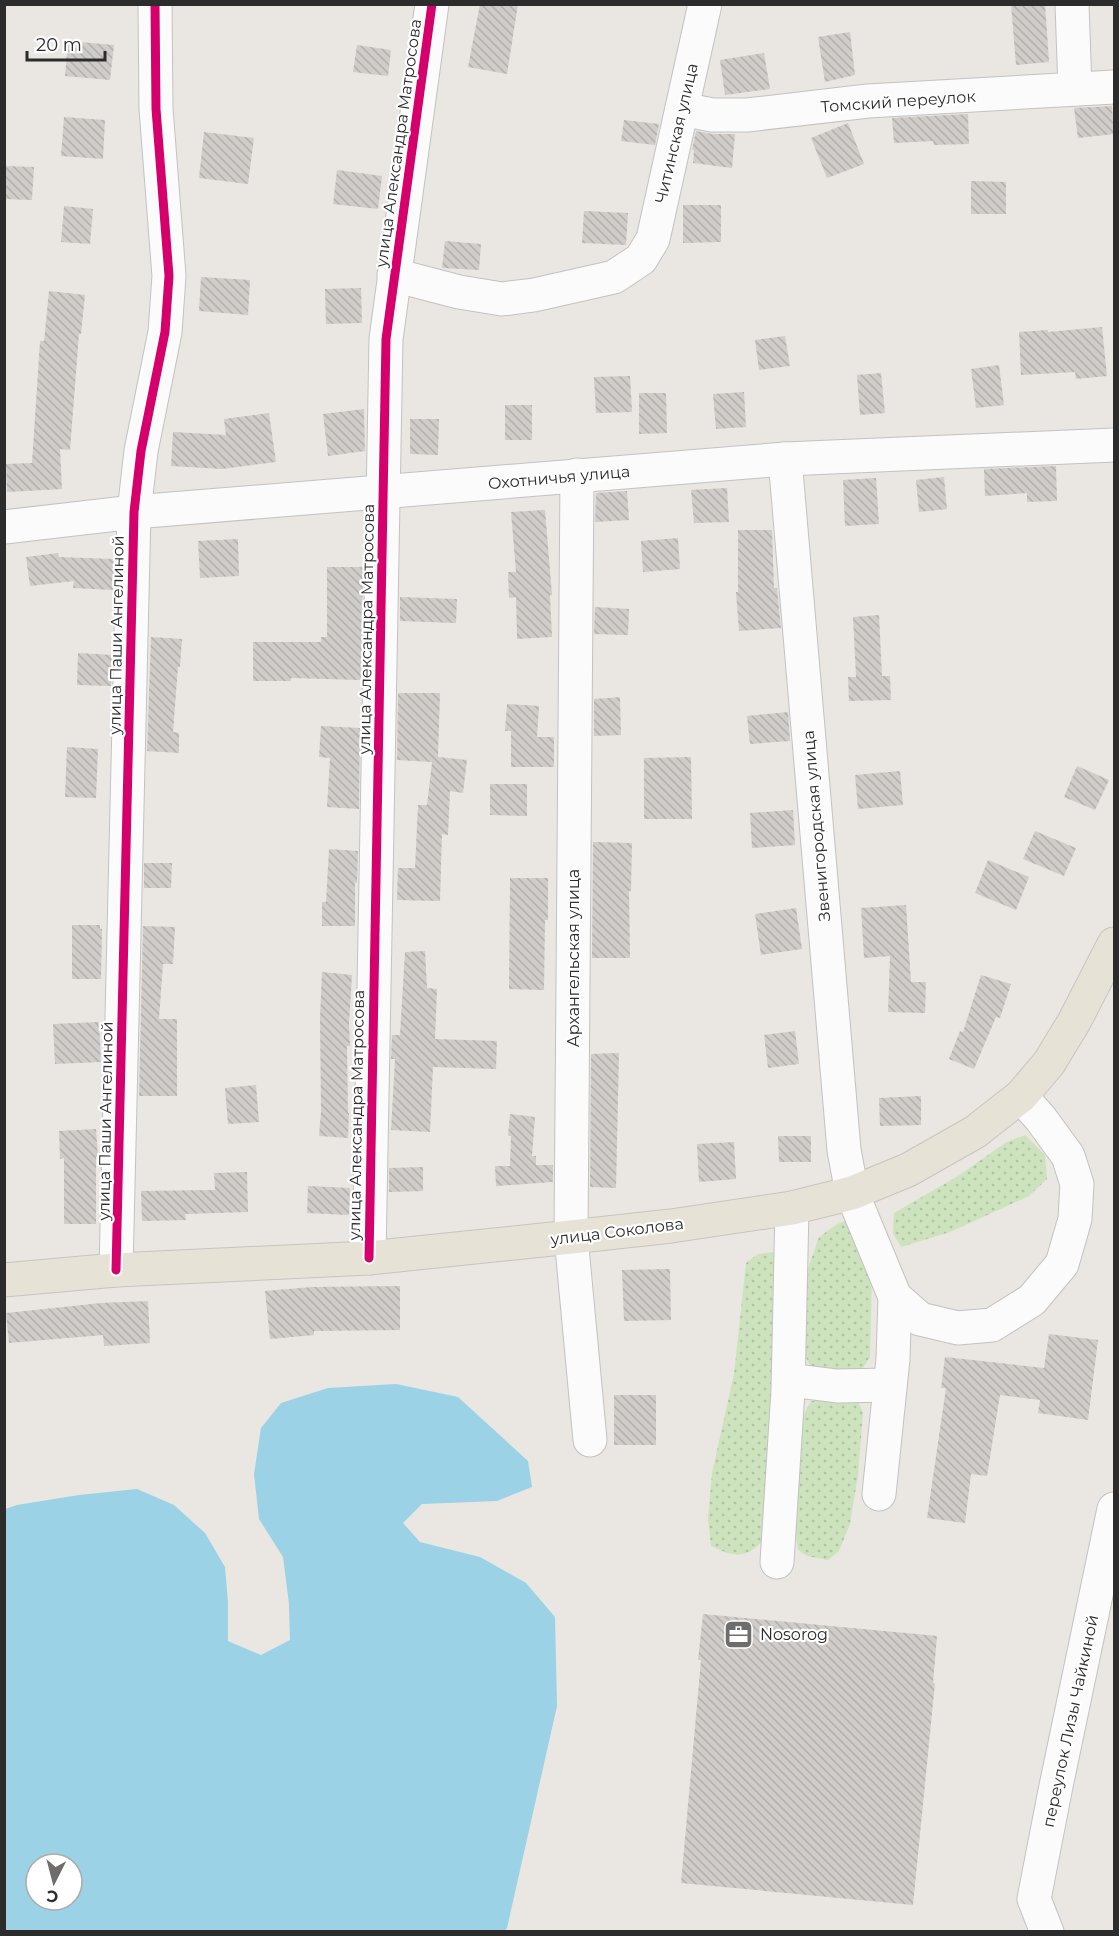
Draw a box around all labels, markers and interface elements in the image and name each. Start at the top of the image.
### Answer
street label: улица Александра Матросова [372,18,425,269]
scale bar [27,24,105,62]
text: 20 m [36,34,82,56]
street label: Читинская улица [651,61,702,205]
street label: Томский переулок [820,87,977,116]
street label: Охотничья улица [487,462,631,493]
street label: улица Александра Матросова [355,504,378,755]
street label: улица Паши Ангелиной [105,535,128,736]
street label: Звенигородская улица [799,730,834,922]
street label: Архангельская улица [564,869,583,1047]
street label: улица Александра Матросова [345,990,368,1241]
street label: улица Паши Ангелиной [94,1021,117,1222]
street label: улица Соколова [548,1214,685,1249]
street label: переулок Лизы Чайкиной [1039,1613,1102,1829]
office icon: Nosorog [723,1618,755,1650]
place label: Nosorog [760,1625,828,1644]
north arrow [24,1852,84,1912]
text: С [45,1886,59,1906]

